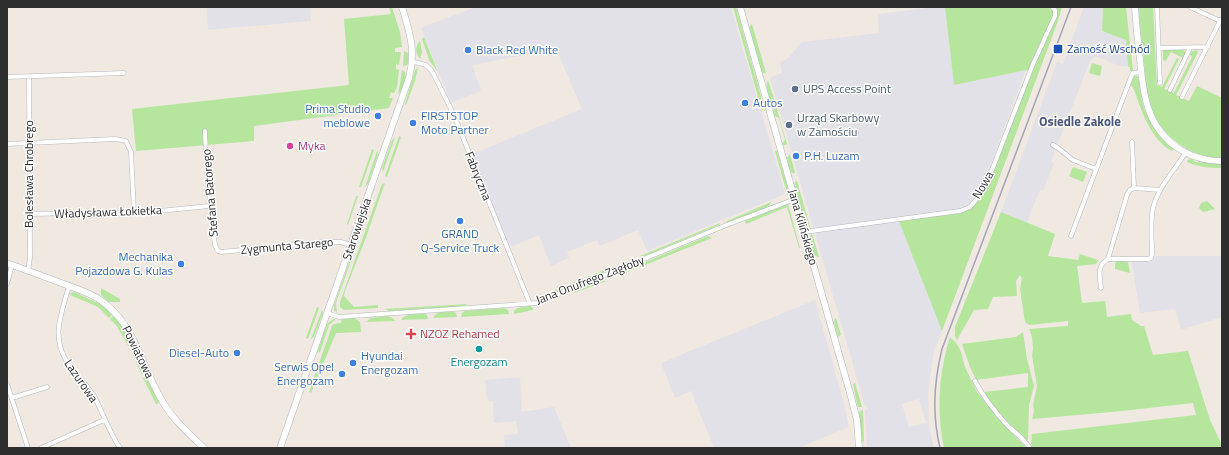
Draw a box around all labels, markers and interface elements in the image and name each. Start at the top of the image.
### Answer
place label: Zamość Wschód [1067,39,1150,58]
place label: Black Red White [476,40,558,59]
marker: Zamość Wschód [1052,43,1064,55]
marker: Black Red White [463,45,473,55]
place label: UPS Access Point [803,79,892,98]
marker: UPS Access Point [790,84,800,94]
place label: Autos [753,93,783,112]
marker: Autos [740,98,750,108]
place label: Prima Studio meblowe [305,99,370,132]
place label: FIRSTSTOP Moto Partner [421,106,489,139]
place label: Urząd Skarbowy w Zamościu [797,108,879,141]
marker: Prima Studio meblowe [373,111,383,121]
district label: Osiedle Zakole [1039,111,1121,131]
marker: FIRSTSTOP Moto Partner [408,118,418,128]
street label: Bolesława Chrobrego [19,120,38,228]
marker: Urząd Skarbowy w Zamościu [784,120,794,130]
place label: Myka [298,136,326,155]
marker: Myka [285,141,295,151]
place label: P.H. Luzam [804,146,860,165]
street label: Stefana Batorego [196,148,223,238]
street label: Fabryczna [460,149,497,203]
marker: P.H. Luzam [791,151,801,161]
street label: Nowa [967,167,998,202]
street label: Jana Kilińskiego [784,187,823,267]
street label: Starowiejska [337,195,376,263]
street label: Władysława Łokietka [54,200,162,223]
marker: GRAND Q-Service Truck [455,216,465,226]
place label: GRAND Q-Service Truck [421,224,500,257]
street label: Zygmunta Starego [240,232,334,259]
place label: Mechanika Pojazdowa G. Kulas [75,247,173,280]
street label: Jana Onufrego Zagłoby [533,250,647,309]
marker: Mechanika Pojazdowa G. Kulas [176,259,186,269]
street label: Powiatowa [117,322,159,381]
place label: NZOZ Rehamed [420,324,500,343]
marker: NZOZ Rehamed [405,328,417,340]
place label: Diesel-Auto [169,343,229,362]
marker: Energozam [474,344,484,354]
place label: Hyundai Energozam [361,346,418,379]
marker: Diesel-Auto [232,348,242,358]
place label: Energozam [450,352,508,371]
street label: Lazurowa [60,355,103,406]
place label: Serwis Opel Energozam [274,357,334,390]
marker: Hyundai Energozam [348,358,358,368]
marker: Serwis Opel Energozam [337,369,347,379]

